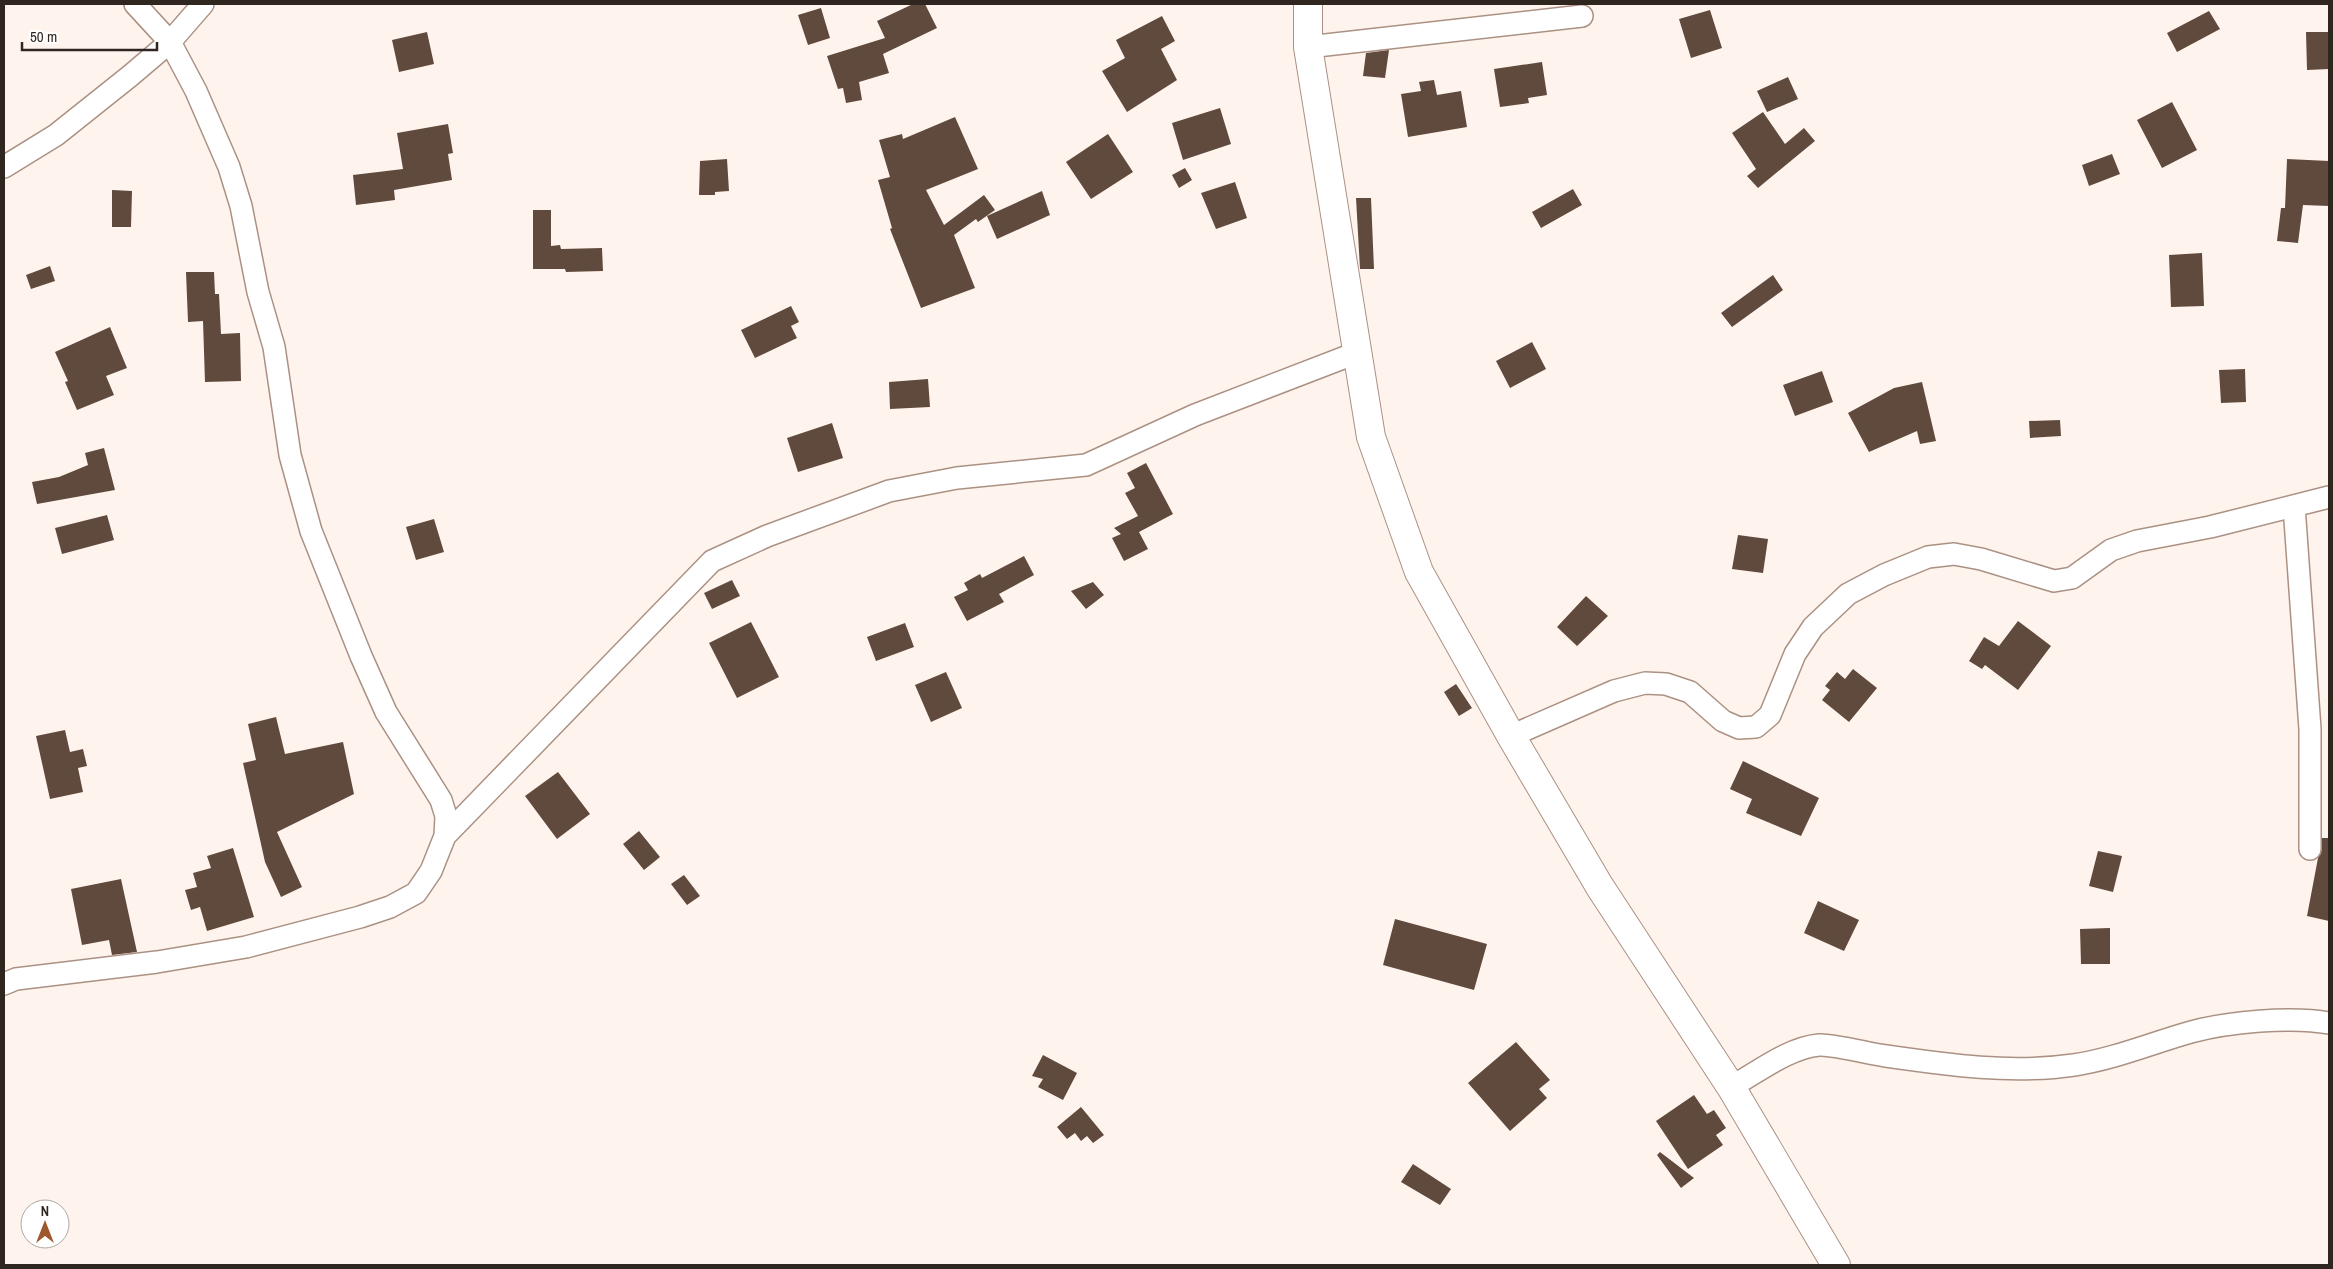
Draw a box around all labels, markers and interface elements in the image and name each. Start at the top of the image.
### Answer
scale bar [22,20,158,52]
text: 50 m [30,26,57,47]
north arrow [20,1199,70,1249]
text: N [41,1202,49,1220]

